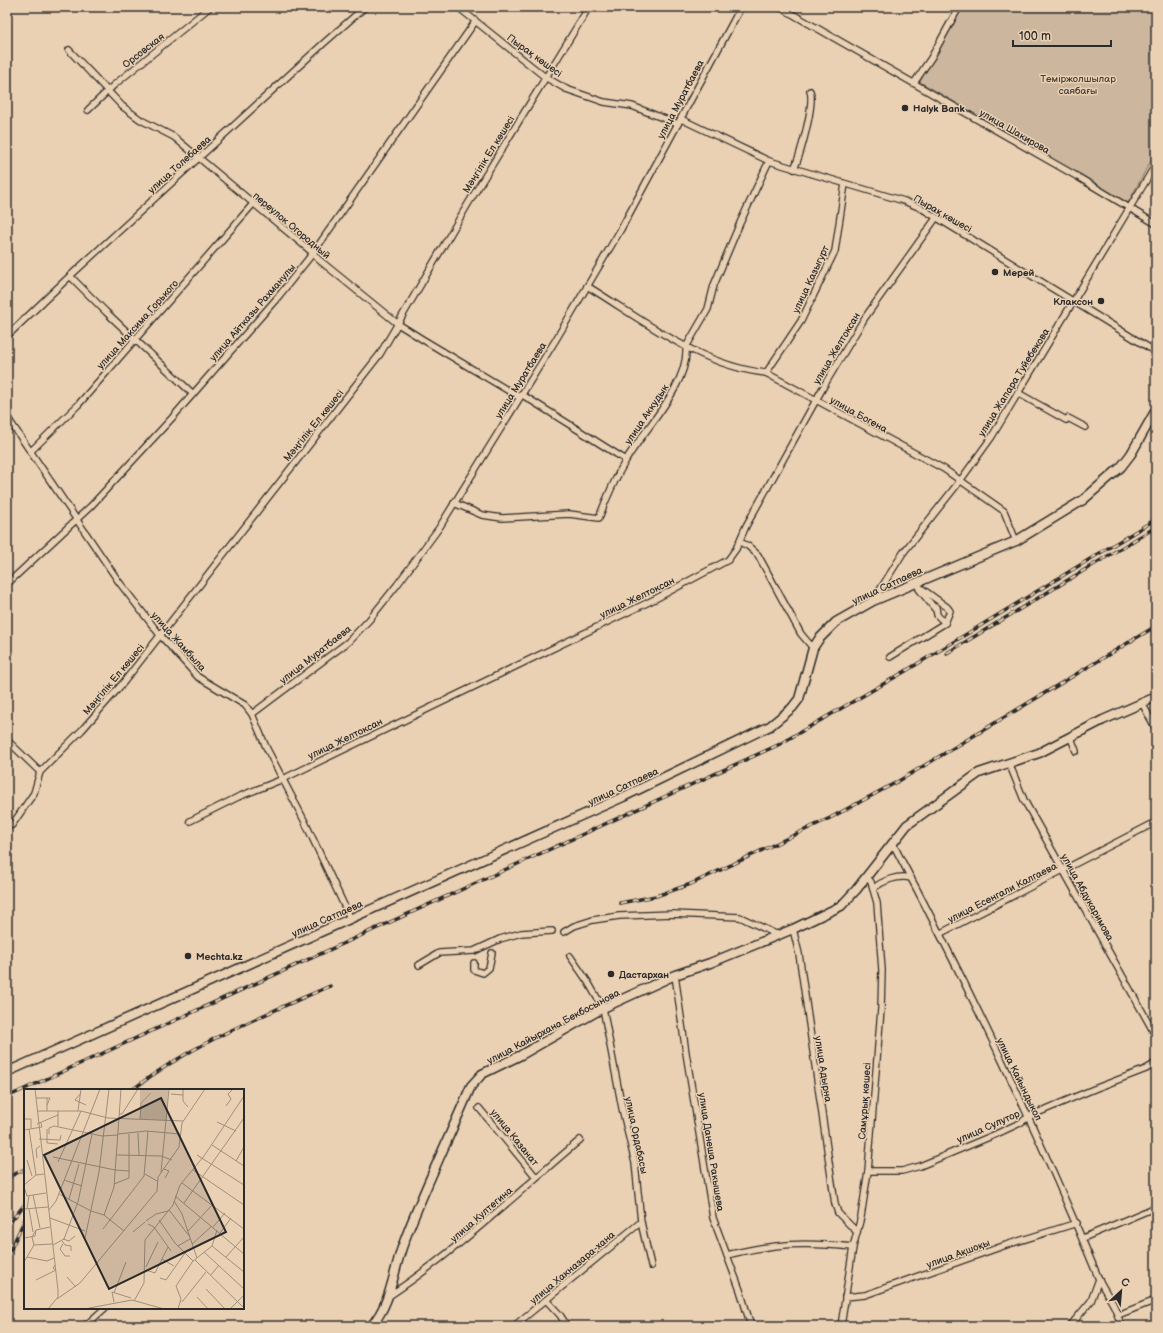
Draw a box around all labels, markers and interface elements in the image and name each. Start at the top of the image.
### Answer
scale bar [1013,22,1111,48]
text: 100 m [1019,29,1051,44]
street label: Орсовская [120,30,167,71]
street label: Пырақ көшесі [504,32,564,80]
street label: улица Муратбаева [655,58,707,141]
park label: Теміржолшылар саябағы [1040,73,1116,97]
marker: Halyk Bank [900,103,910,113]
place label: Halyk Bank [913,103,966,115]
street label: улица Шакирова [977,107,1052,157]
street label: Мәңгілік Ел көшесі [460,114,517,195]
street label: улица Толебаева [146,133,214,196]
street label: переулок Огородный [250,190,333,262]
street label: Пырақ көшесі [911,192,974,235]
street label: улица Казыгурт [790,243,832,315]
street label: улица Айтказы Рахманулы [207,262,298,364]
marker: Мерей [990,267,1000,277]
place label: Мерей [1003,267,1034,279]
street label: улица Максима Горького [94,278,181,372]
place label: Клаксон [1053,296,1093,308]
marker: Клаксон [1096,296,1106,306]
street label: улица Желтоксан [811,310,863,387]
street label: улица Жапара Туйебекова [976,326,1052,439]
street label: улица Муратбаева [493,340,549,421]
street label: улица Аккудык [622,382,672,447]
street label: Мәңгілік Ел көшесі [281,387,346,464]
street label: улица Богена [828,394,889,436]
street label: улица Сатпаева [850,564,925,607]
street label: улица Желтоксан [598,575,677,621]
street label: улица Жамбыла [148,609,208,674]
street label: улица Муратбаева [277,623,354,686]
street label: Мәңгілік Ел көшесі [81,642,147,717]
street label: улица Желтоксан [306,716,385,762]
street label: улица Сатпаева [586,765,661,808]
street label: улица Абдукаримова [1058,852,1116,943]
street label: улица Есенгали Калгаева [946,860,1059,926]
street label: улица Сатпаева [290,898,365,940]
marker: Mechta.kz [183,951,193,961]
place label: Mechta.kz [196,951,243,963]
marker: Дастархан [606,969,616,979]
place label: Дастархан [619,969,669,981]
street label: улица Кайырхана Бекбосынова [485,987,622,1067]
street label: улица Адырна [812,1035,834,1103]
street label: улица Кайындыкол [994,1036,1044,1123]
street label: Самұрық көшесі [856,1062,874,1140]
inset map [24,1089,244,1309]
street label: улица Данеша Ракышева [696,1092,726,1212]
street label: улица Ордабасы [622,1096,650,1175]
street label: улица Казанат [488,1107,541,1169]
street label: улица Сулутор [955,1108,1022,1146]
street label: улица Култегина [448,1184,515,1245]
street label: улица Хакназара-хана [528,1229,618,1307]
street label: улица Ақшоқы [925,1237,992,1271]
north arrow [1101,1271,1141,1311]
text: С [1119,1275,1132,1290]

